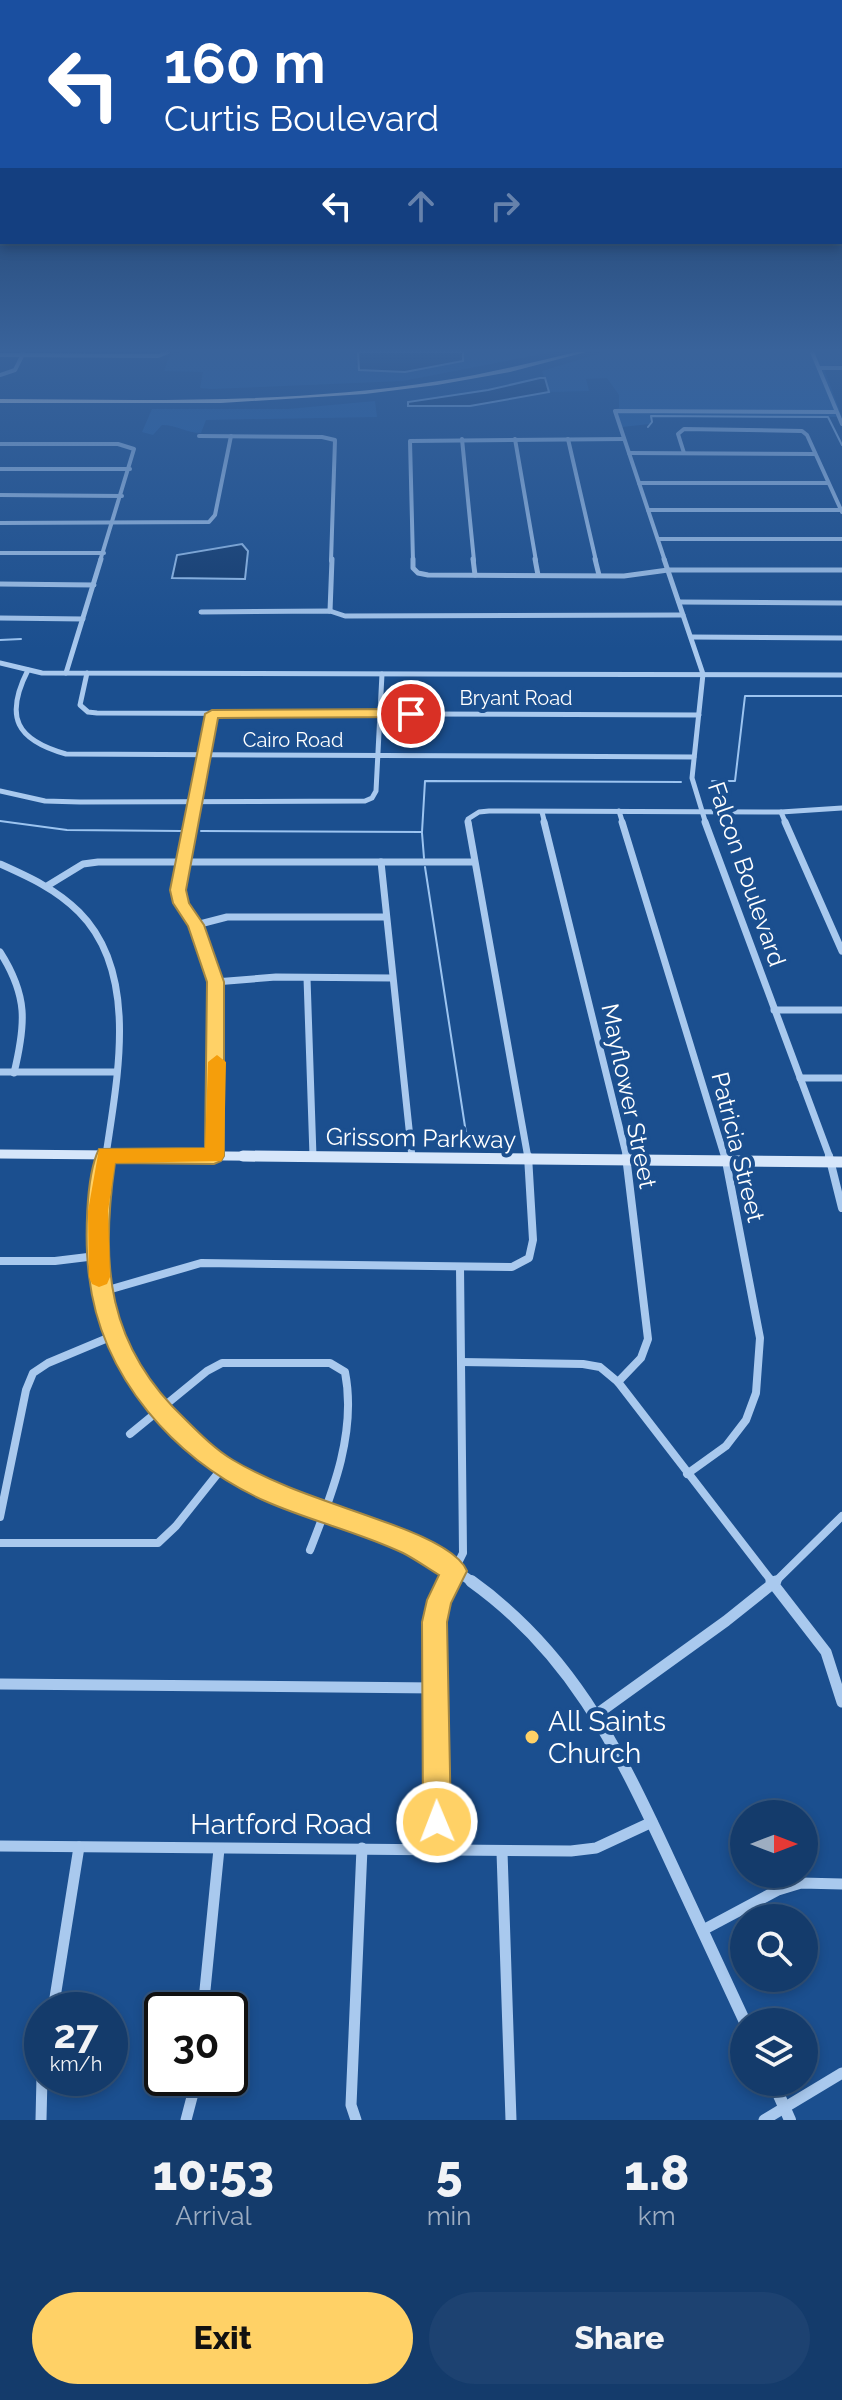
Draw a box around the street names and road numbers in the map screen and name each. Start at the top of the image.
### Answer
street label: Bryant Road [459,686,573,710]
street label: Cairo Road [243,728,343,752]
street label: Falcon Boulevard [702,778,792,970]
street label: Mayflower Street [595,1001,663,1191]
street label: Patricia Street [705,1069,771,1225]
street label: Grissom Parkway [326,1122,516,1154]
street label: Hartford Road [190,1808,372,1841]

